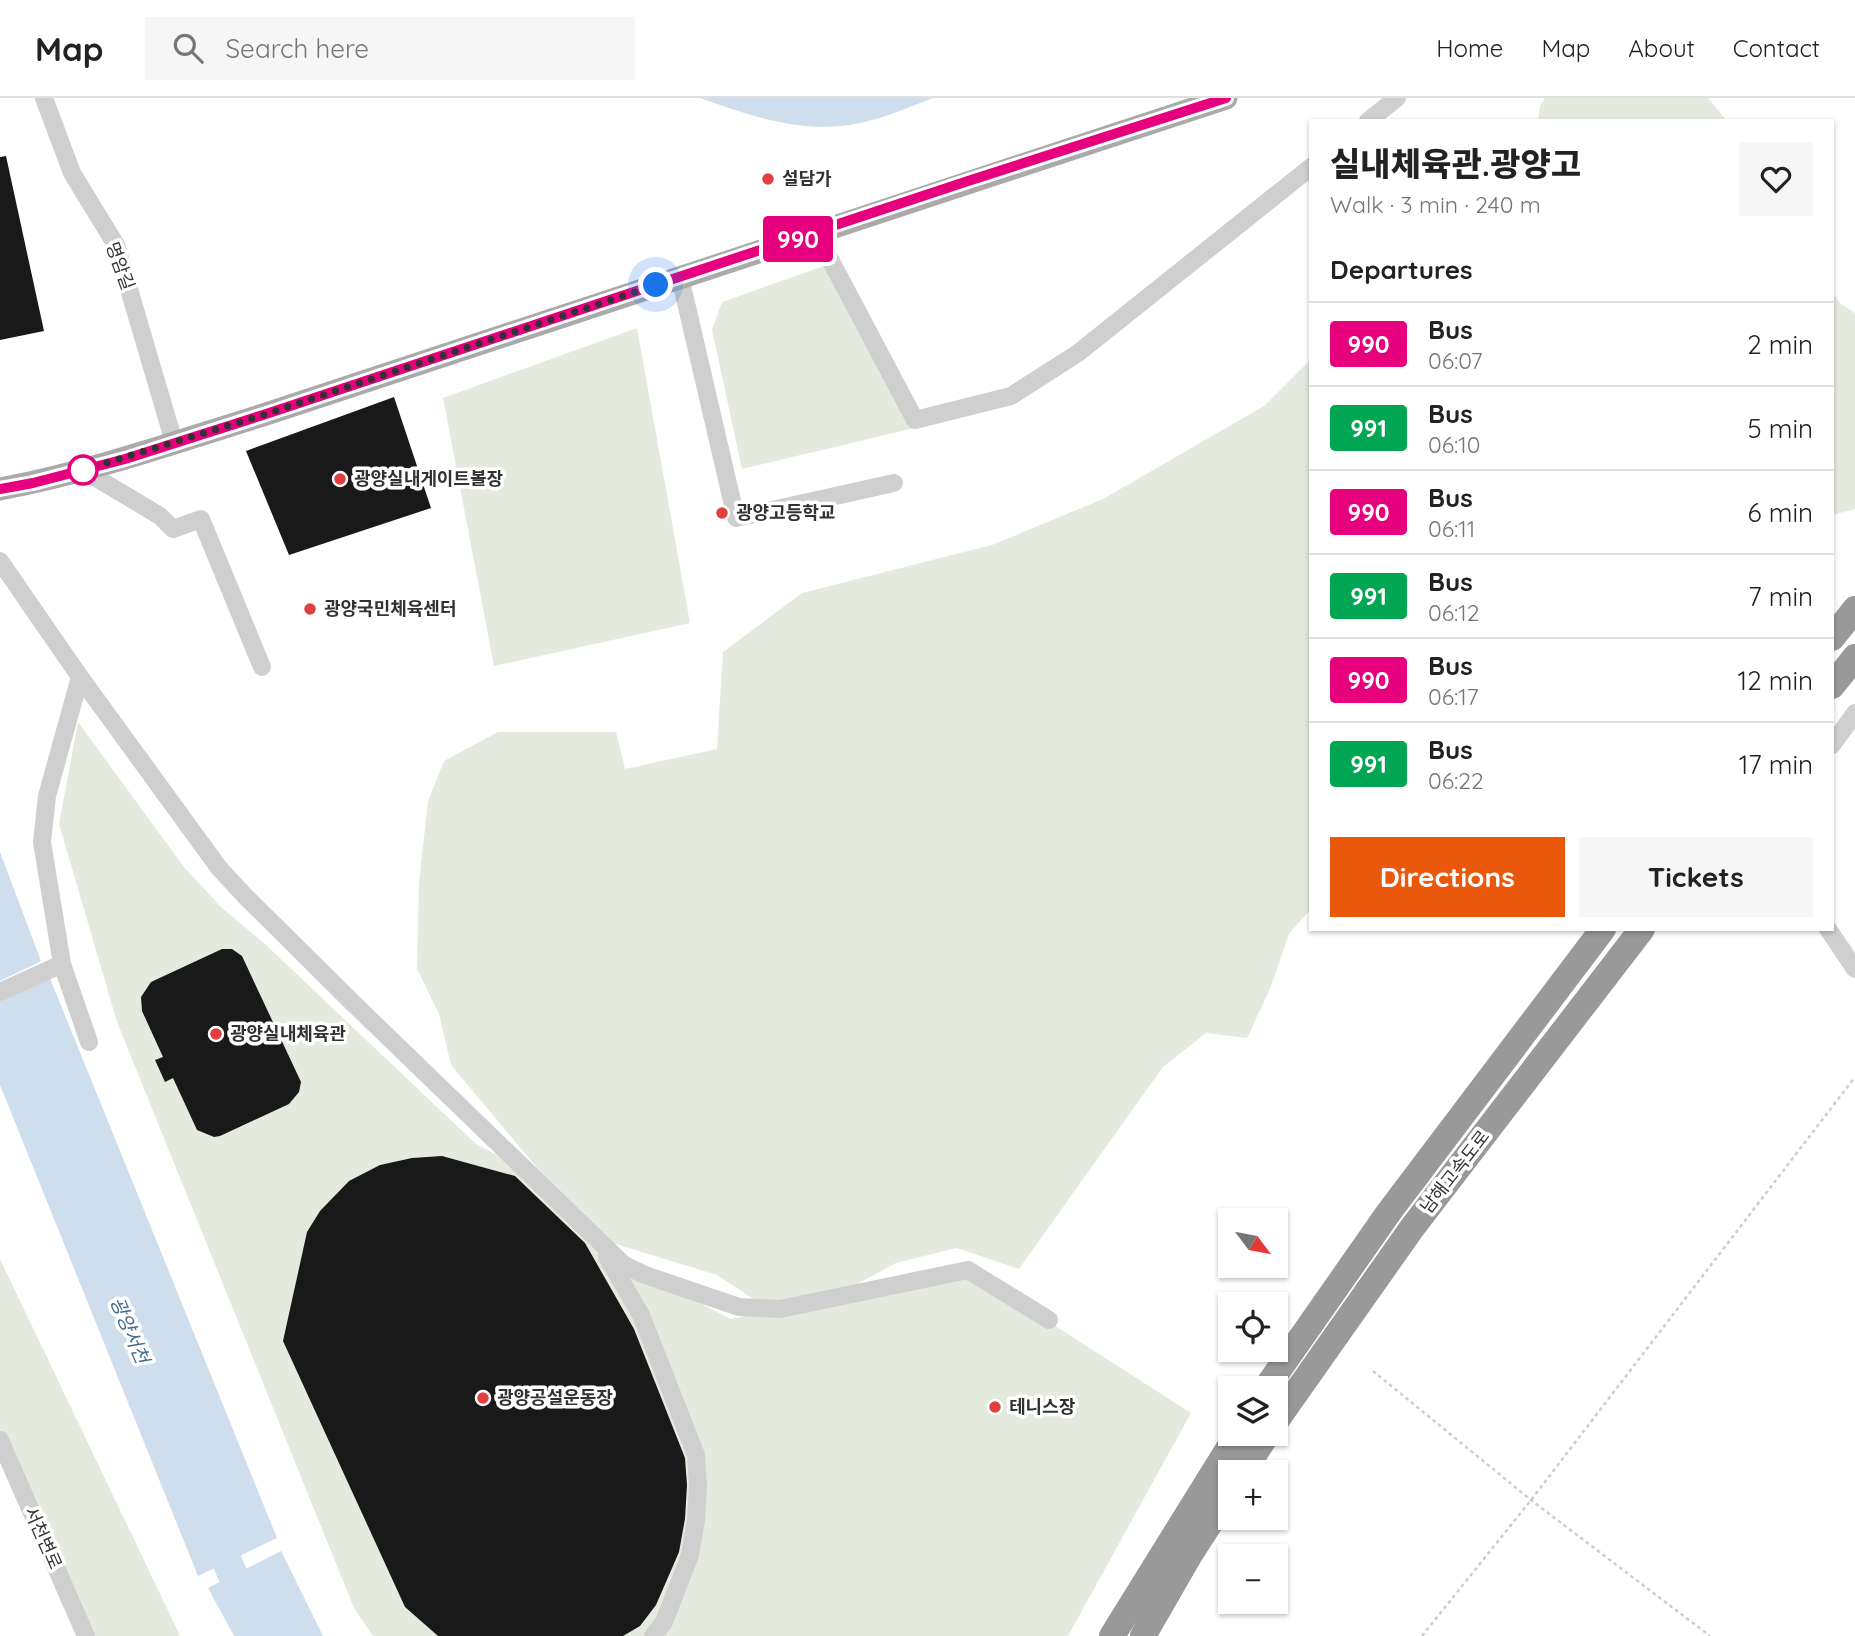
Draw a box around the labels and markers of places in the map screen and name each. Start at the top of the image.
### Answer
place label: 설담가 [782,167,832,190]
marker: 설담가 [760,171,776,187]
unlabelled marker [68,455,98,485]
place label: 광양실내게이트볼장 [354,467,503,490]
marker: 광양실내게이트볼장 [332,471,348,487]
place label: 광양고등학교 [736,501,835,524]
marker: 광양고등학교 [714,505,730,521]
place label: 광양국민체육센터 [324,597,456,620]
marker: 광양국민체육센터 [302,601,318,617]
place label: 광양실내체육관 [230,1022,346,1045]
marker: 광양실내체육관 [208,1026,224,1042]
place label: 광양공설운동장 [497,1386,613,1409]
marker: 광양공설운동장 [475,1390,491,1406]
place label: 테니스장 [1009,1395,1076,1418]
marker: 테니스장 [987,1399,1003,1415]

